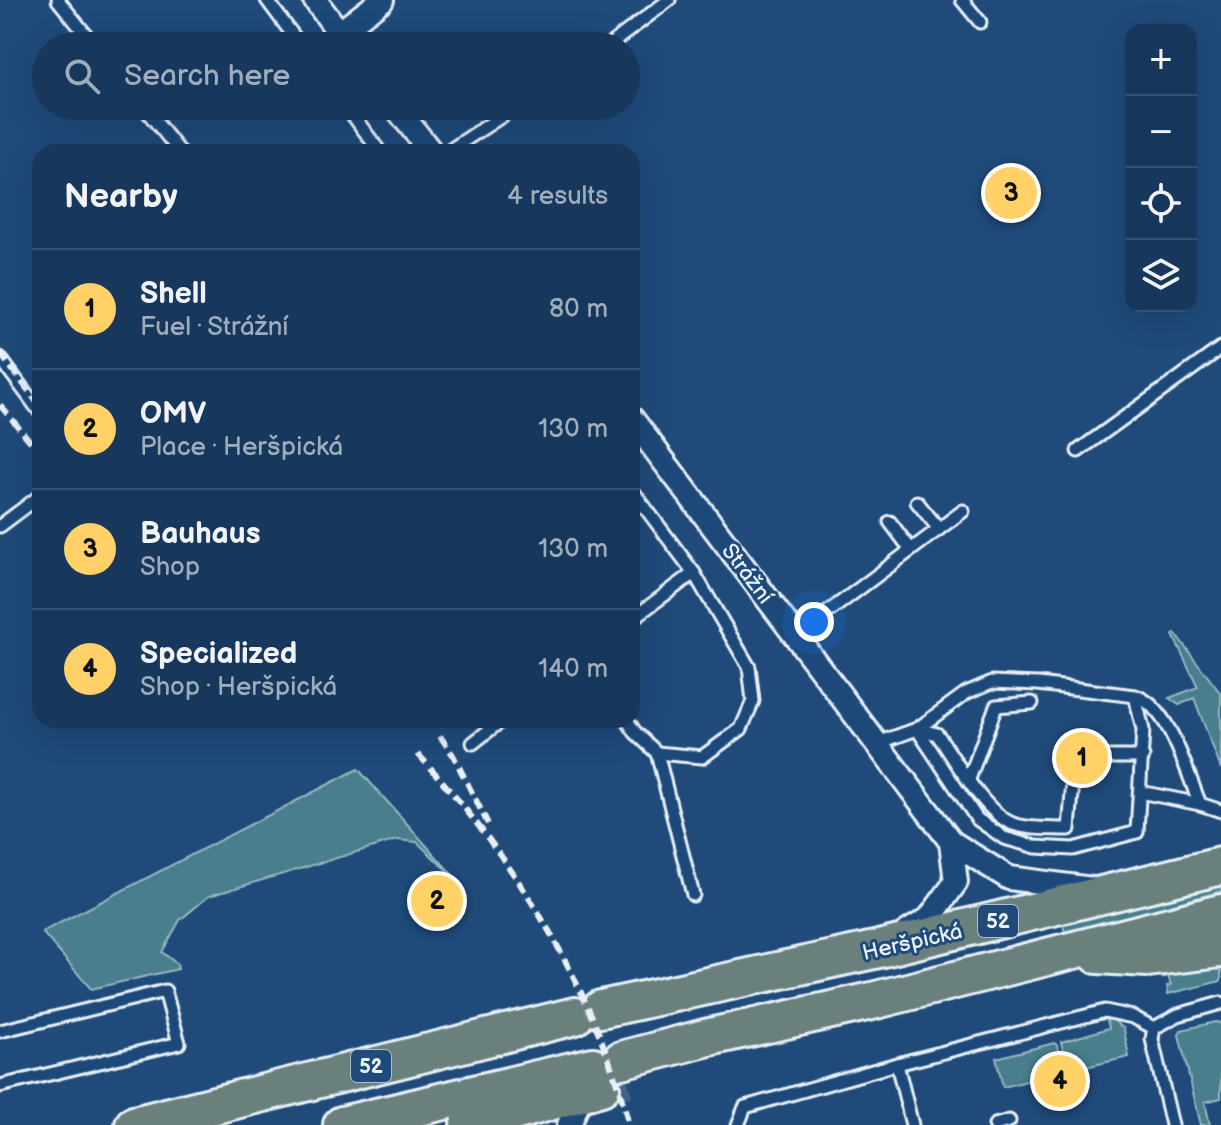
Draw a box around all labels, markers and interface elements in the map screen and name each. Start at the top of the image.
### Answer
map controls [1125,24,1197,312]
button: + [1125,24,1197,96]
search box [32,32,640,120]
icon: search [60,54,104,98]
text: Search here [124,58,290,94]
button: − [1125,96,1197,168]
pin: 3 [985,163,1037,223]
button: locate [1125,168,1197,240]
text: Nearby [64,176,178,217]
text: 4 results [507,181,608,212]
button: layers [1125,240,1197,312]
text: Shell [140,276,207,312]
text: 1 [85,294,95,325]
text: 80 m [549,294,608,325]
text: Fuel · Strážní [140,312,289,343]
text: OMV [140,396,206,432]
text: 2 [82,414,98,445]
text: 130 m [538,414,608,445]
text: Place · Heršpická [140,432,343,463]
text: Bauhaus [140,516,260,552]
text: 3 [82,534,98,565]
text: 130 m [538,534,608,565]
street label: Strážní [715,538,779,610]
text: Shop [140,552,200,583]
your location [794,602,834,642]
text: Specialized [140,636,297,672]
text: 4 [82,654,98,685]
text: 140 m [538,654,608,685]
text: Shop · Heršpická [140,672,337,703]
pin: 1 [1056,728,1108,788]
pin: 2 [411,871,463,931]
road number: 52 [978,905,1018,937]
street label: Heršpická [860,918,965,967]
road number: 52 [351,1050,391,1082]
pin: 4 [1034,1051,1086,1111]

